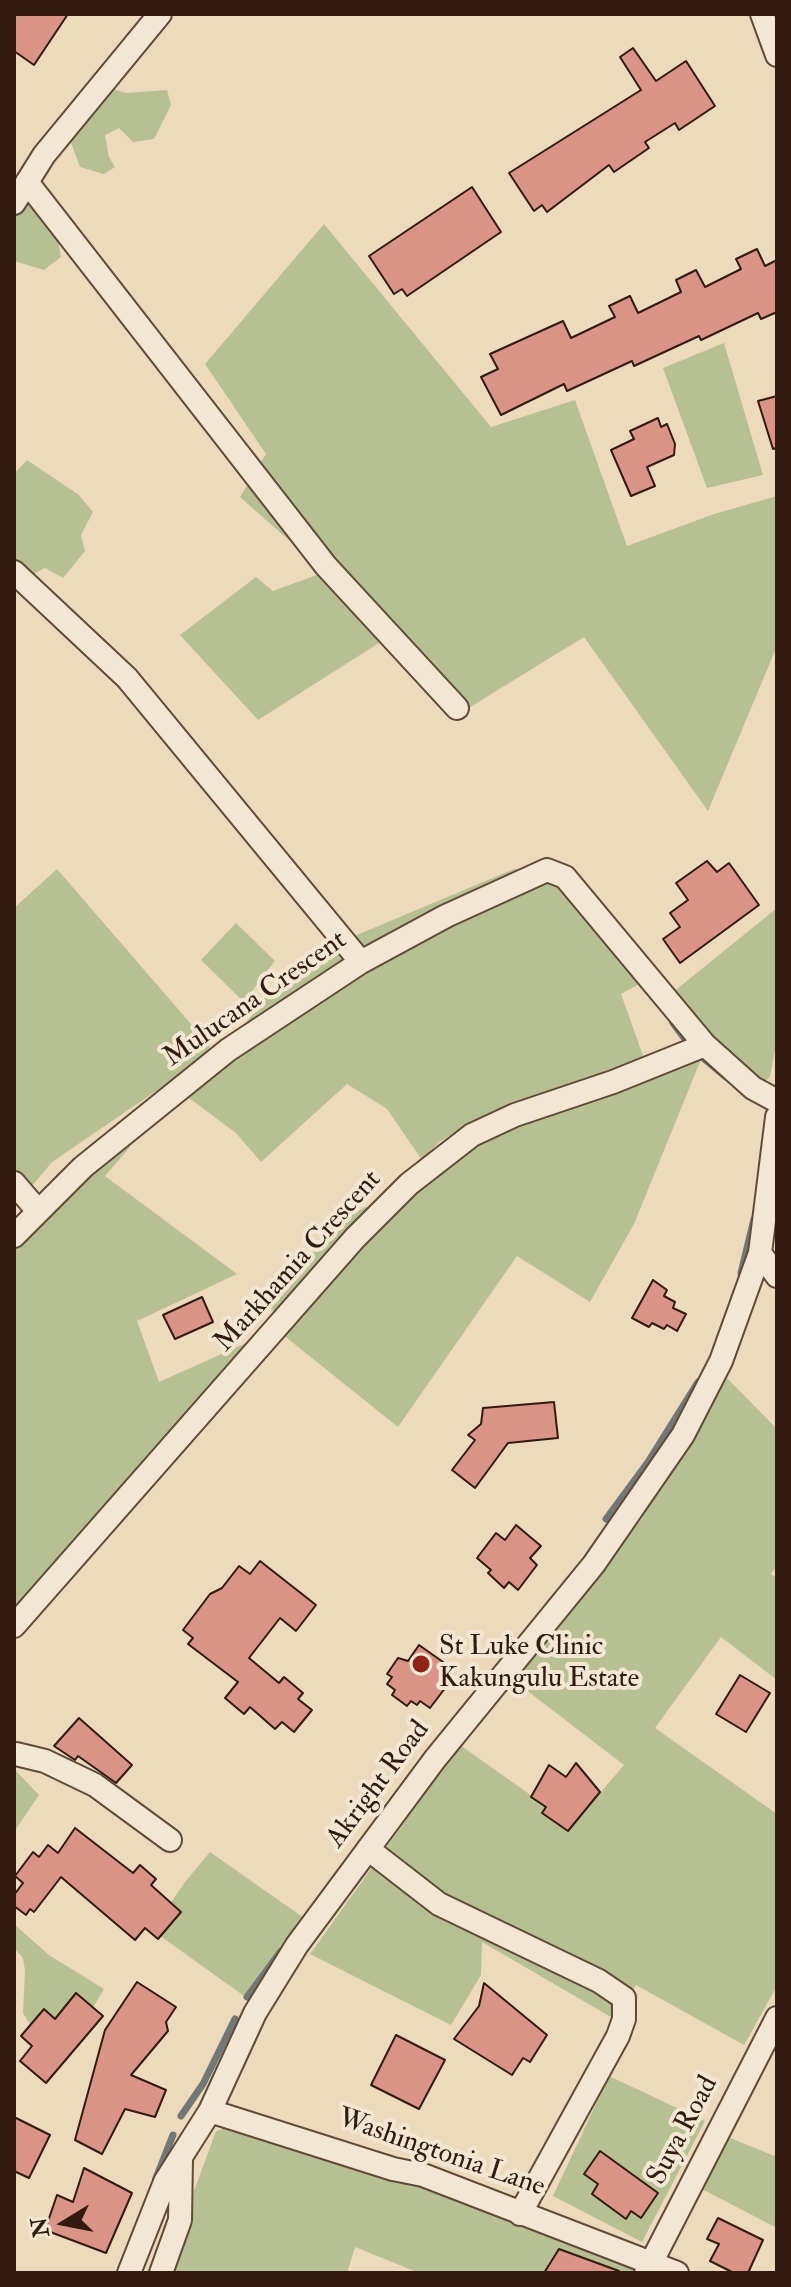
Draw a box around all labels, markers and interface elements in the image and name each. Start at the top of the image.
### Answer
street label: Mulucana Crescent [158,924,354,1076]
street label: Markhamia Crescent [209,1164,389,1360]
place label: St Luke Clinic Kakungulu Estate [439,1631,639,1697]
marker: St Luke Clinic Kakungulu Estate [410,1653,432,1675]
street label: Akright Road [320,1715,438,1855]
street label: Suya Road [641,2071,727,2191]
street label: Washingtonia Lane [333,2103,549,2205]
north arrow [24,2183,104,2263]
text: N [25,2215,56,2239]

